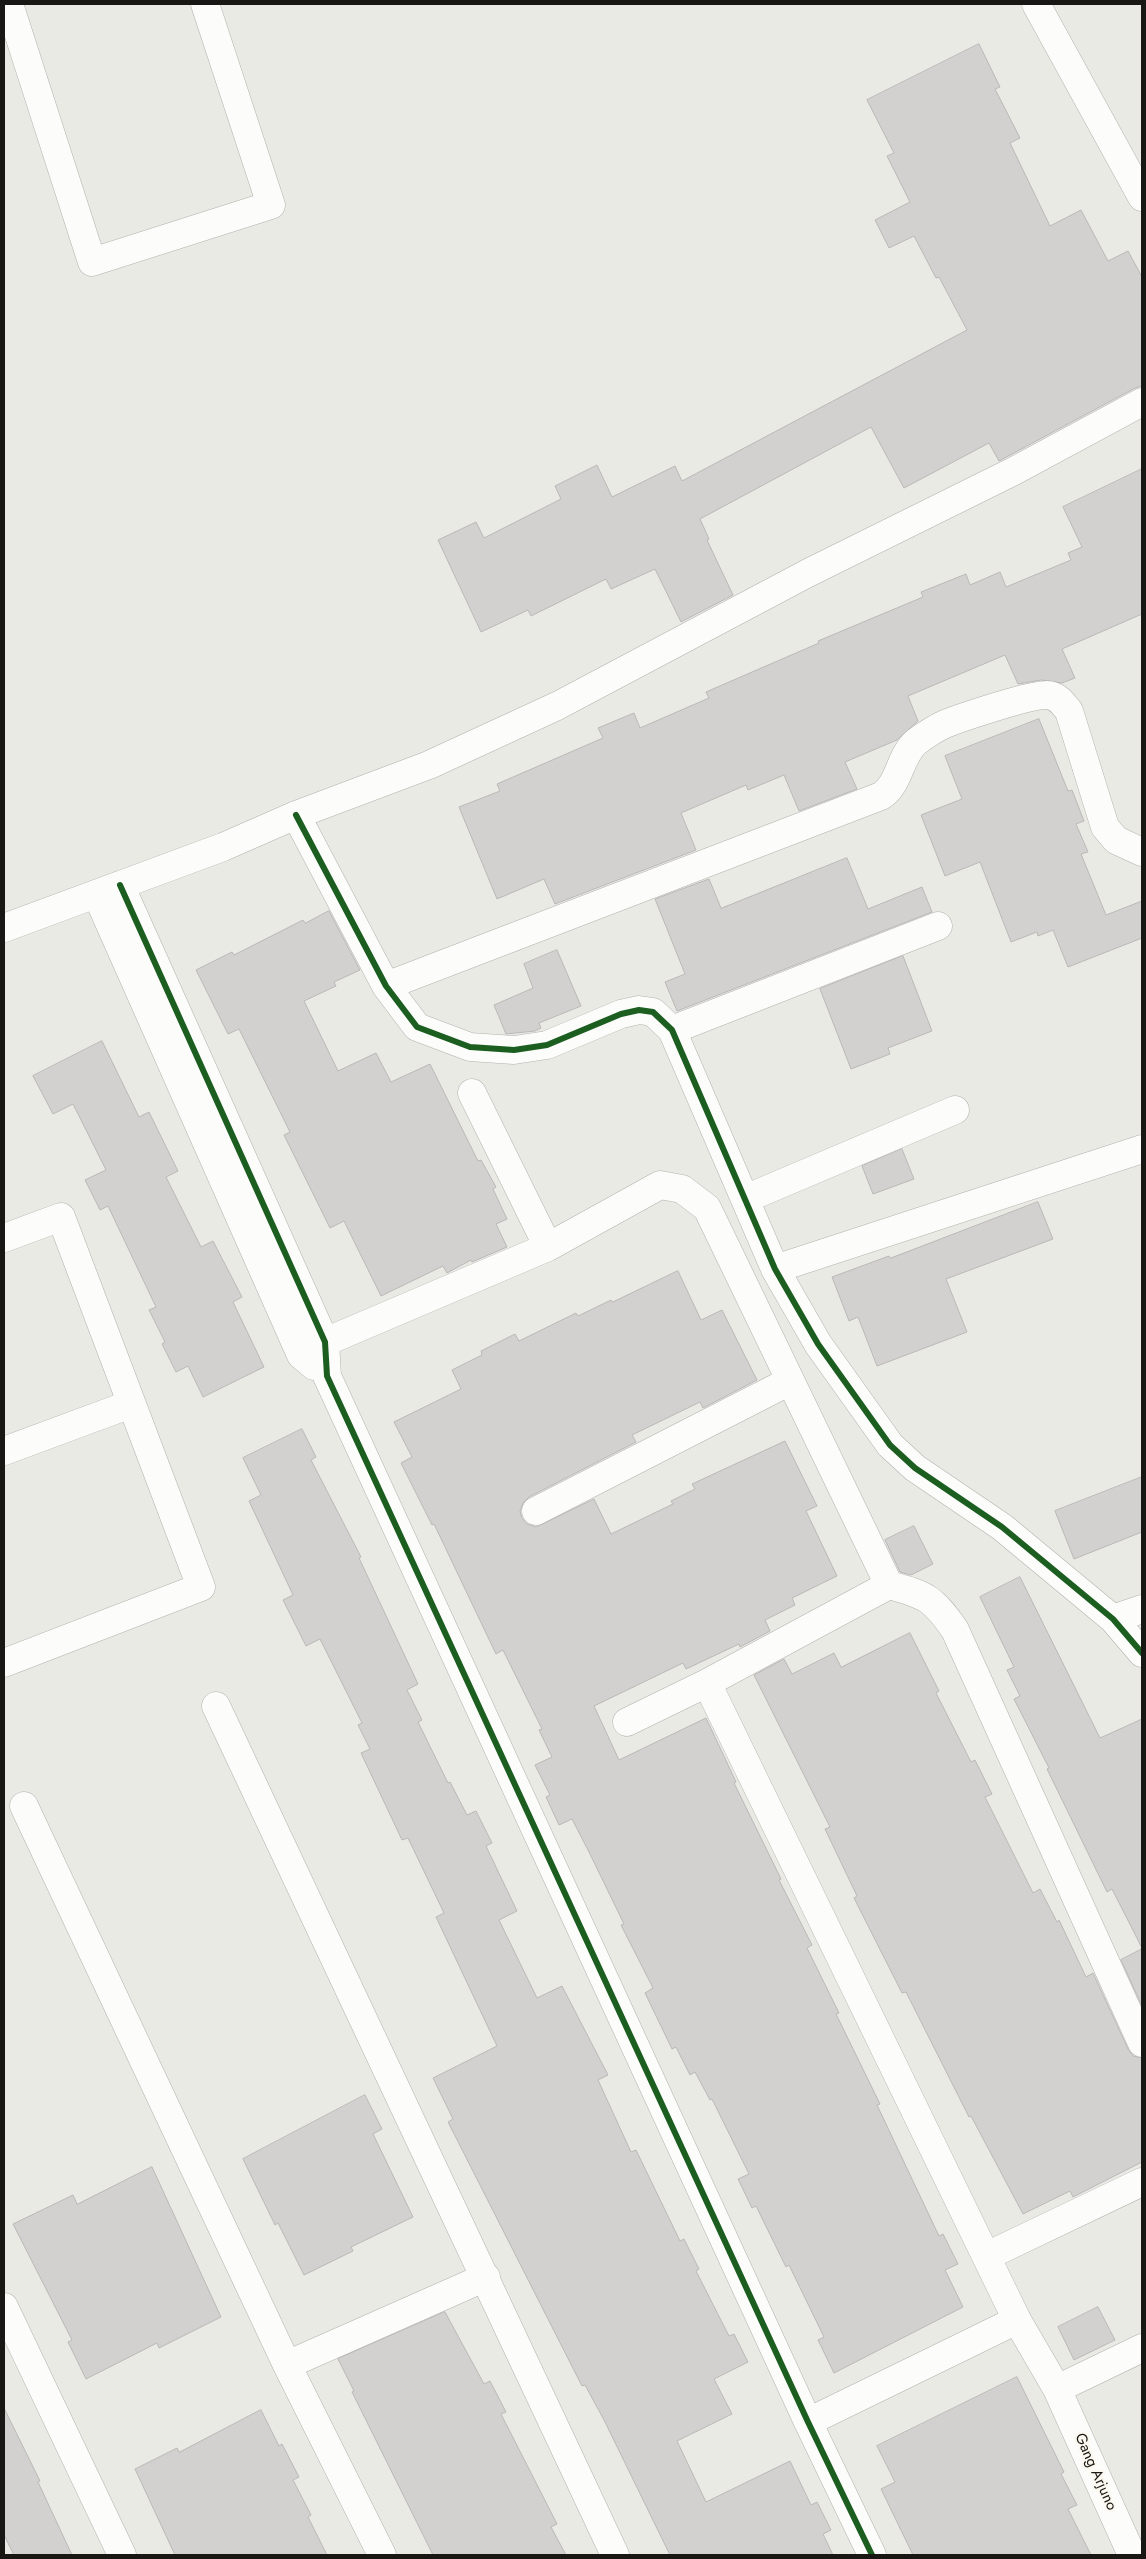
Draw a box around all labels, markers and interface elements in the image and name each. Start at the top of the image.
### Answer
street label: Gang Arjuno [1070,2431,1120,2513]

